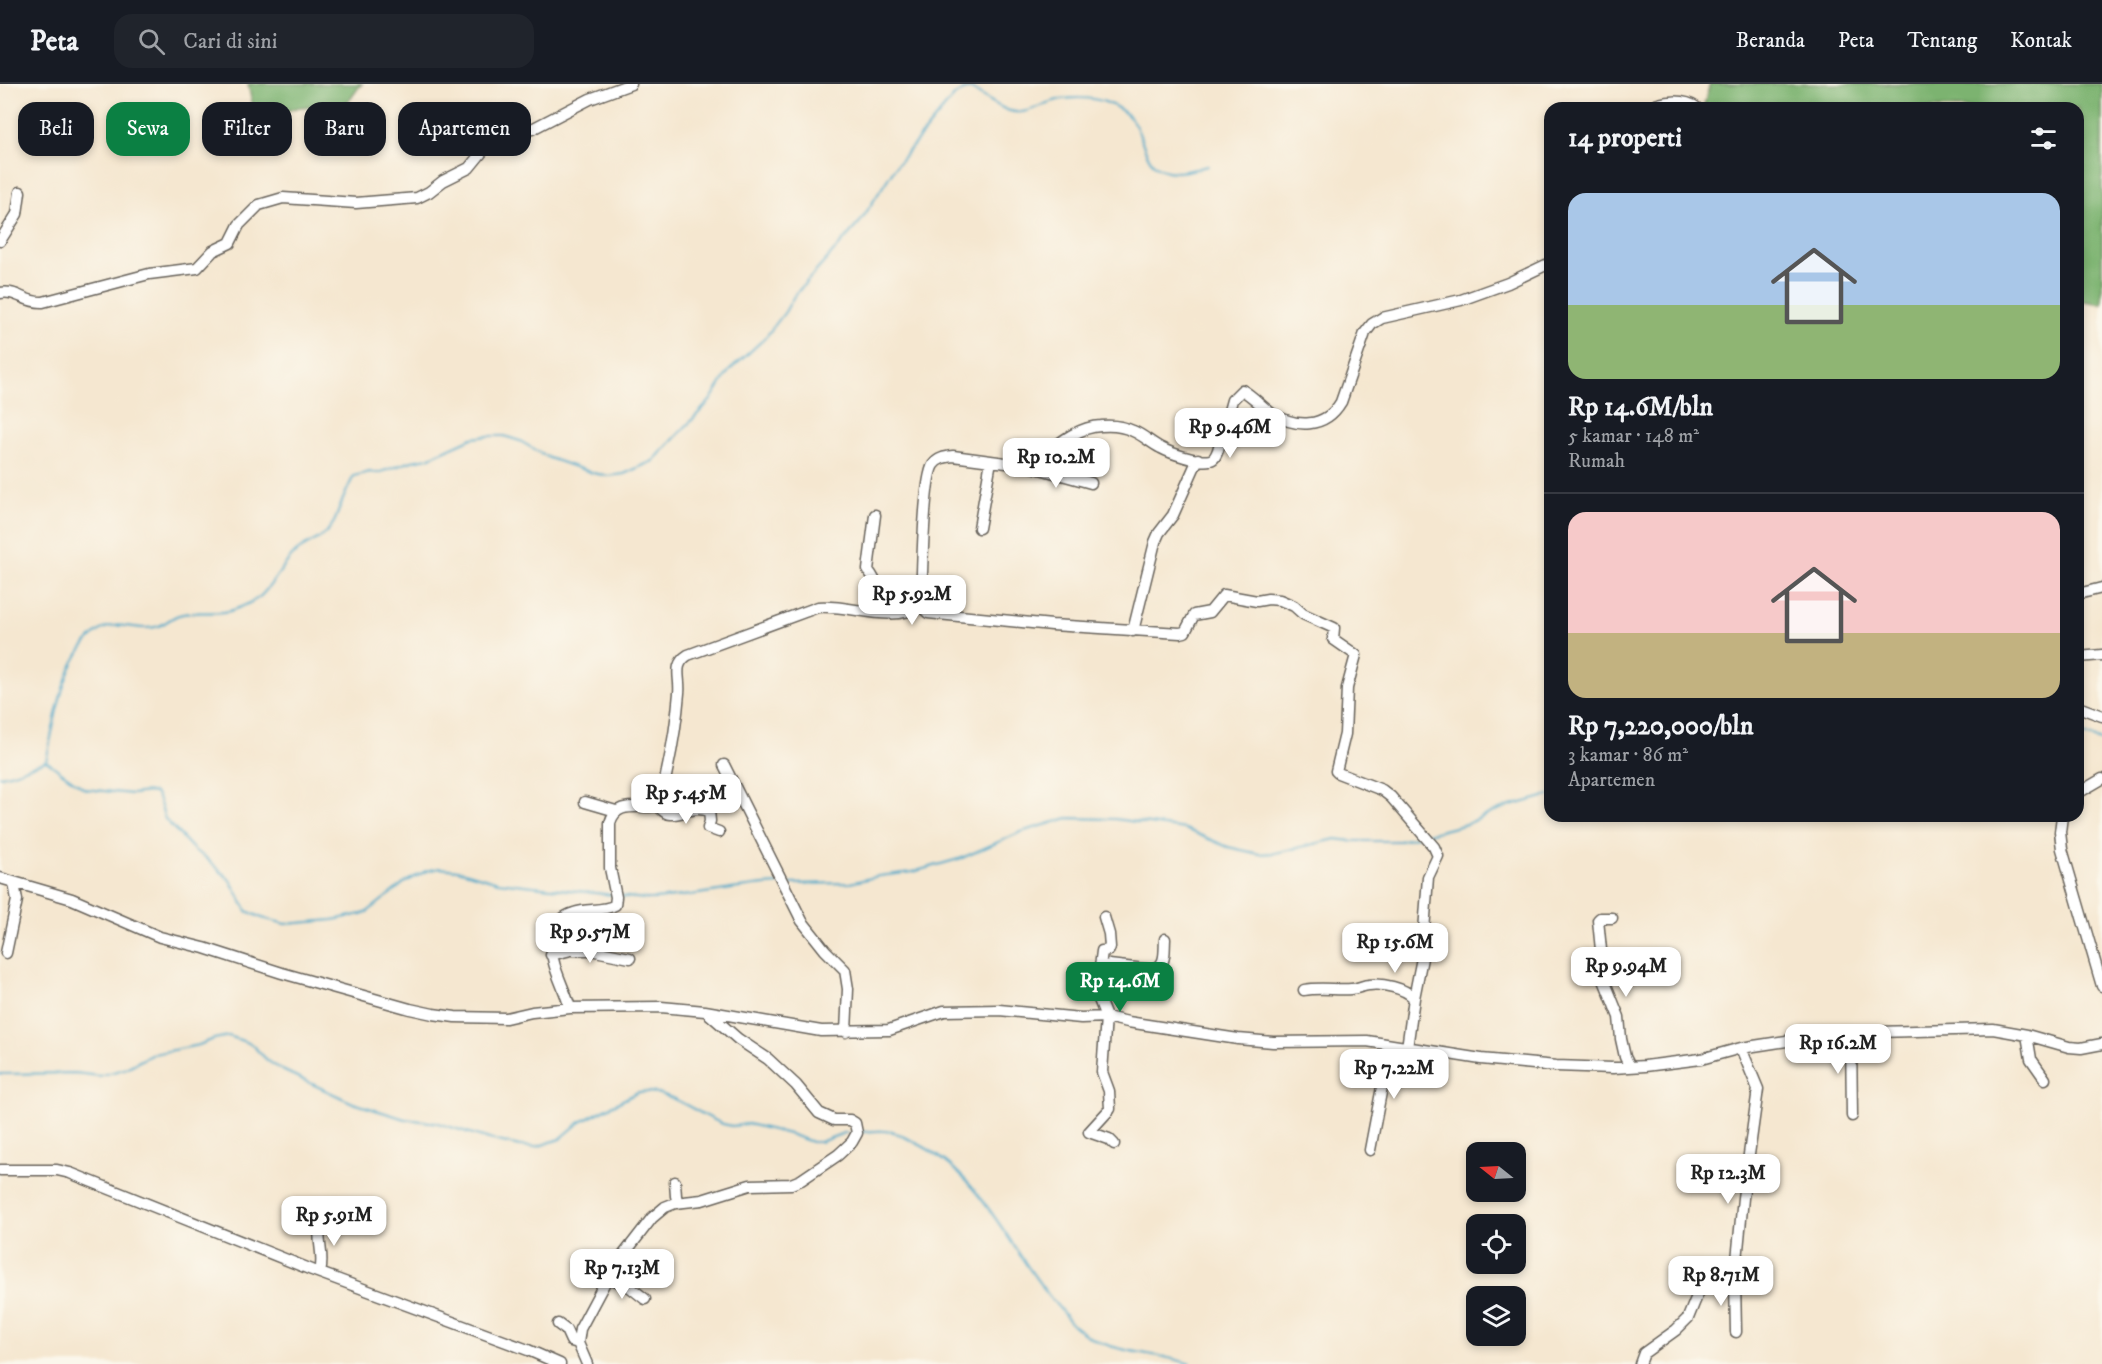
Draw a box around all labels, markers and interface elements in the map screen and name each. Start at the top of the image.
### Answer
search box [114,14,534,68]
text: Peta [30,24,78,59]
icon: search [135,25,168,58]
text: Cari di sini [183,28,277,55]
text: Beranda [1736,28,1805,54]
text: Peta [1838,28,1874,54]
text: Tentang [1907,28,1977,54]
text: Kontak [2010,28,2072,54]
chip: Beli [18,102,94,156]
chip: Sewa [106,102,190,156]
chip: Filter [202,102,292,156]
chip: Baru [304,102,386,156]
chip: Apartemen [398,102,531,156]
text: 14 properti [1568,122,1682,155]
icon: filters [2027,122,2060,155]
icon: home [1760,232,1868,340]
text: Rp 14.6M/bln [1568,391,1713,424]
pin: Rp 9.46M [1168,408,1292,459]
text: Rp 9.46M [1189,415,1271,440]
text: 5 kamar · 148 m² [1568,424,1699,449]
pin: Rp 10.2M [994,438,1118,489]
text: Rp 10.2M [1017,445,1095,470]
text: Rumah [1568,449,1625,474]
icon: home [1760,551,1868,659]
pin: Rp 5.92M [850,575,974,626]
text: Rp 5.92M [872,582,952,607]
text: Rp 7,220,000/bln [1568,710,1753,743]
text: 3 kamar · 86 m² [1568,743,1688,768]
text: Apartemen [1568,768,1655,793]
pin: Rp 5.45M [624,774,748,825]
text: Rp 5.45M [645,781,727,806]
pin: Rp 9.57M [528,913,652,964]
text: Rp 9.57M [550,920,630,945]
pin: Rp 15.6M [1333,923,1457,974]
text: Rp 15.6M [1356,930,1434,955]
pin: Rp 9.94M [1564,947,1688,998]
text: Rp 9.94M [1585,954,1667,979]
pin: Rp 14.6M [1058,962,1182,1013]
text: Rp 14.6M [1080,969,1160,994]
pin: Rp 16.2M [1776,1024,1900,1075]
text: Rp 16.2M [1799,1031,1877,1056]
pin: Rp 7.22M [1332,1049,1456,1100]
text: Rp 7.22M [1354,1056,1434,1081]
north arrow [1466,1142,1526,1202]
map controls [1466,1142,1526,1346]
pin: Rp 12.3M [1666,1154,1790,1205]
text: Rp 12.3M [1690,1161,1766,1186]
pin: Rp 5.91M [272,1196,396,1247]
text: Rp 5.91M [295,1203,373,1228]
button: locate [1466,1214,1526,1274]
pin: Rp 7.13M [560,1249,684,1300]
text: Rp 7.13M [584,1256,660,1281]
pin: Rp 8.71M [1659,1256,1783,1307]
text: Rp 8.71M [1682,1263,1760,1288]
button: layers [1466,1286,1526,1346]

